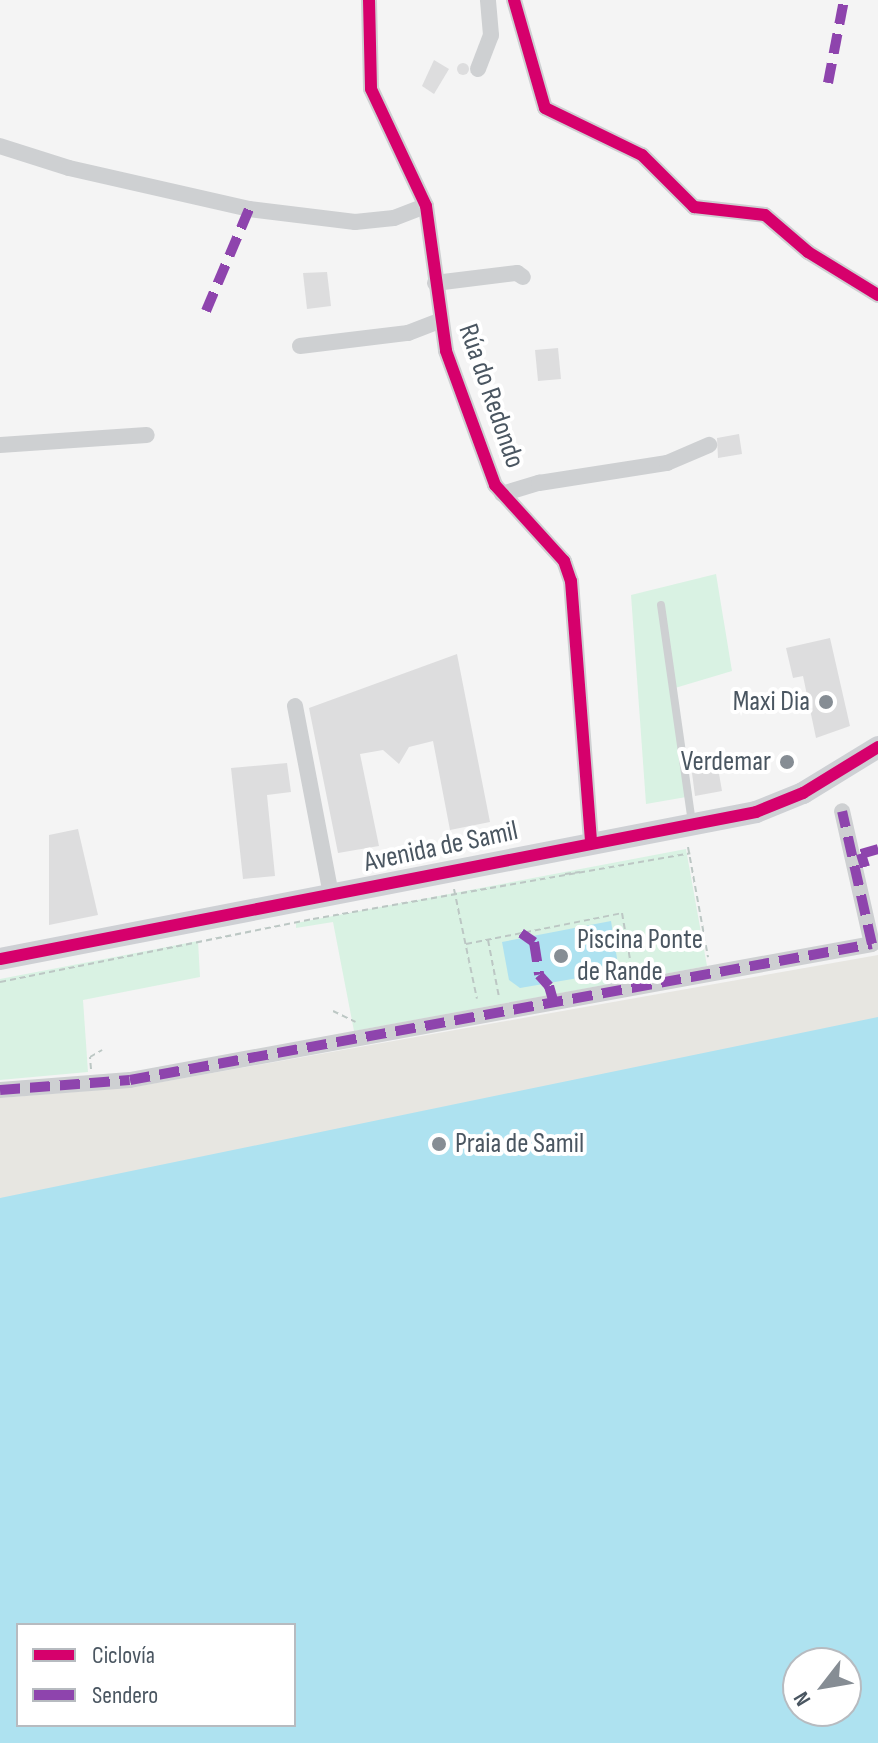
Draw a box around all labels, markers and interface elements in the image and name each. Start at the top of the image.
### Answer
street label: Rúa do Redondo [451,320,531,472]
place label: Maxi Dia [733,685,810,719]
marker: Maxi Dia [817,693,835,711]
place label: Verdemar [681,745,771,779]
marker: Verdemar [778,753,796,771]
street label: Avenida de Samil [361,814,521,880]
place label: Piscina Ponte de Rande [577,923,703,989]
marker: Piscina Ponte de Rande [552,947,570,965]
place label: Praia de Samil [455,1127,584,1161]
marker: Praia de Samil [430,1135,448,1153]
legend [16,1623,296,1727]
text: Ciclovía [92,1641,155,1670]
north arrow [782,1647,862,1727]
text: Sendero [92,1681,158,1710]
text: N [788,1687,817,1711]

